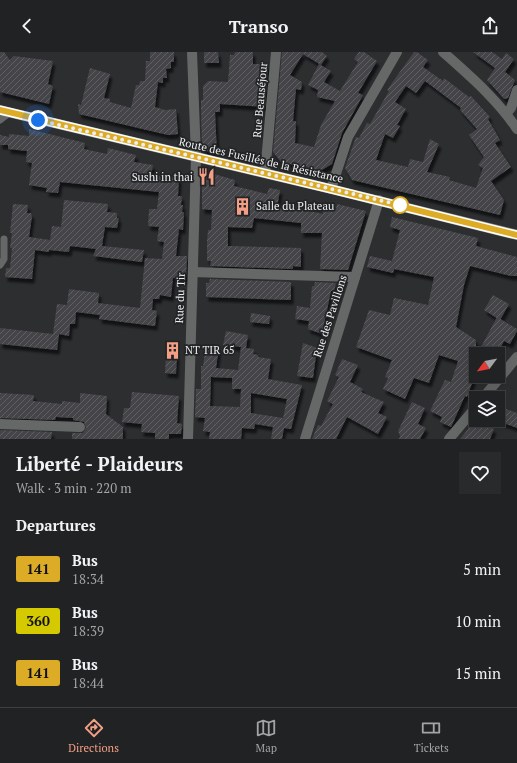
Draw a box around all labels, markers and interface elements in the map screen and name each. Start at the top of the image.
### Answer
text: Transo [229,14,288,38]
icon: back [16,15,38,37]
icon: share [479,15,501,37]
street label: Rue Beauséjour [250,61,270,138]
your location [28,110,48,130]
street label: Route des Fusillés de la Résistance [177,134,345,186]
restaurant icon: Sushi in thai [196,167,216,187]
place label: Sushi in thai [132,170,193,184]
building icon: Salle du Plateau [233,196,253,216]
unlabelled marker [391,196,409,214]
place label: Salle du Plateau [256,199,335,213]
street label: Rue du Tir [172,272,188,324]
street label: Rue des Pavillons [310,273,350,359]
building icon: NT TIR 65 [162,340,182,360]
place label: NT TIR 65 [185,343,235,357]
north arrow [469,347,505,383]
map controls [469,347,505,427]
button: layers [469,391,505,427]
text: Liberté - Plaideurs [16,451,183,476]
button: heart [459,452,501,494]
text: Walk · 3 min · 220 m [16,479,131,497]
text: Departures [16,515,96,535]
text: Bus [72,550,98,570]
text: 141 [26,559,50,578]
text: 5 min [463,559,501,579]
text: 18:34 [72,570,104,588]
text: Bus [72,602,98,622]
text: 360 [26,611,50,630]
text: 10 min [455,611,501,631]
text: 18:39 [72,622,104,640]
text: Bus [72,654,98,674]
text: 141 [26,663,50,682]
text: 15 min [455,663,501,683]
text: 18:44 [72,674,104,692]
tab: Directions [68,717,119,755]
tab: Map [255,717,277,755]
tab: Tickets [414,717,449,755]

